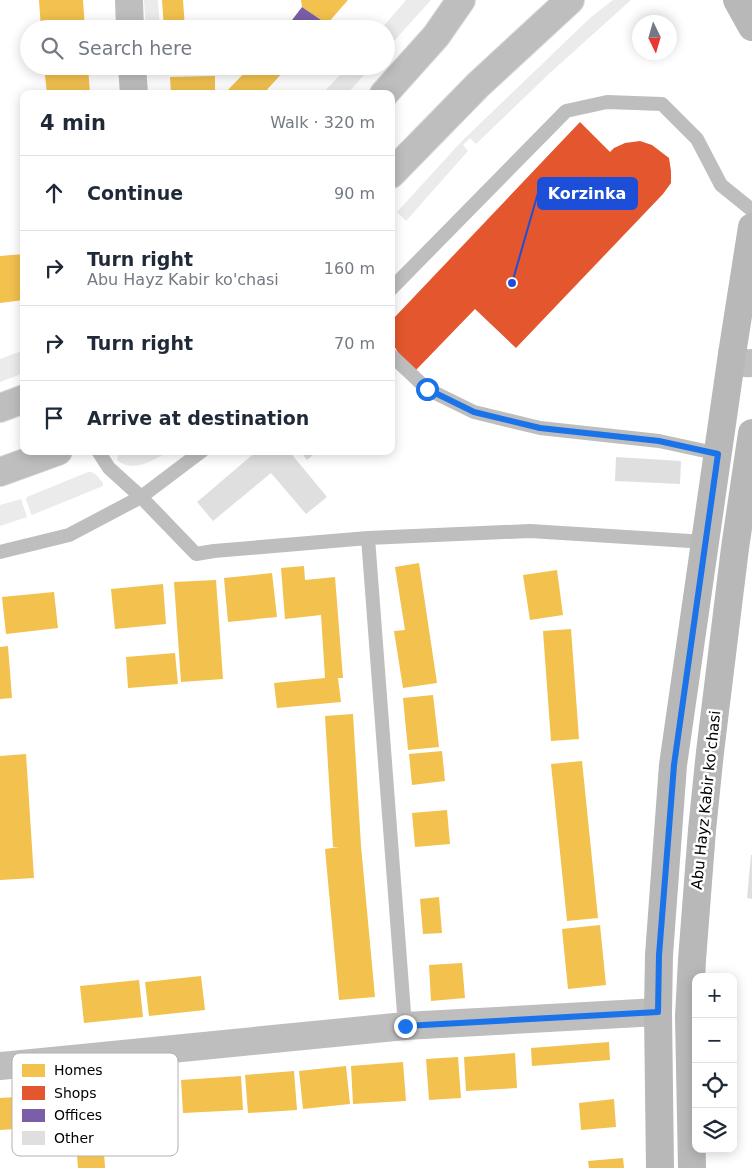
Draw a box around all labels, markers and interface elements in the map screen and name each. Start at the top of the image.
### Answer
north arrow [632,15,677,60]
search box [20,20,395,75]
icon: search [38,34,66,62]
text: Search here [78,37,192,59]
text: 4 min [40,111,106,135]
text: Walk · 320 m [270,113,375,132]
callout: Korzinka [538,178,637,209]
icon: ahead [40,179,68,207]
text: Continue [87,182,183,204]
text: 90 m [334,184,375,203]
text: Korzinka [548,184,626,203]
text: Turn right [87,248,193,270]
icon: right [40,254,68,282]
text: 160 m [324,259,375,278]
text: Abu Hayz Kabir ko'chasi [87,270,279,289]
icon: right [40,329,68,357]
text: Turn right [87,332,193,354]
text: 70 m [334,334,375,353]
route start [416,378,439,401]
icon: arrive [40,404,68,432]
text: Arrive at destination [87,407,309,429]
street label: Abu Hayz Kabir ko'chasi [688,710,724,890]
map controls [692,973,737,1153]
button: + [692,973,737,1018]
route end [394,1015,417,1038]
button: − [692,1018,737,1063]
legend [12,1053,178,1156]
text: Homes [54,1062,103,1078]
button: locate [692,1063,737,1108]
text: Shops [54,1085,97,1101]
text: Offices [54,1107,102,1123]
button: layers [692,1108,737,1153]
text: Other [54,1130,94,1146]

